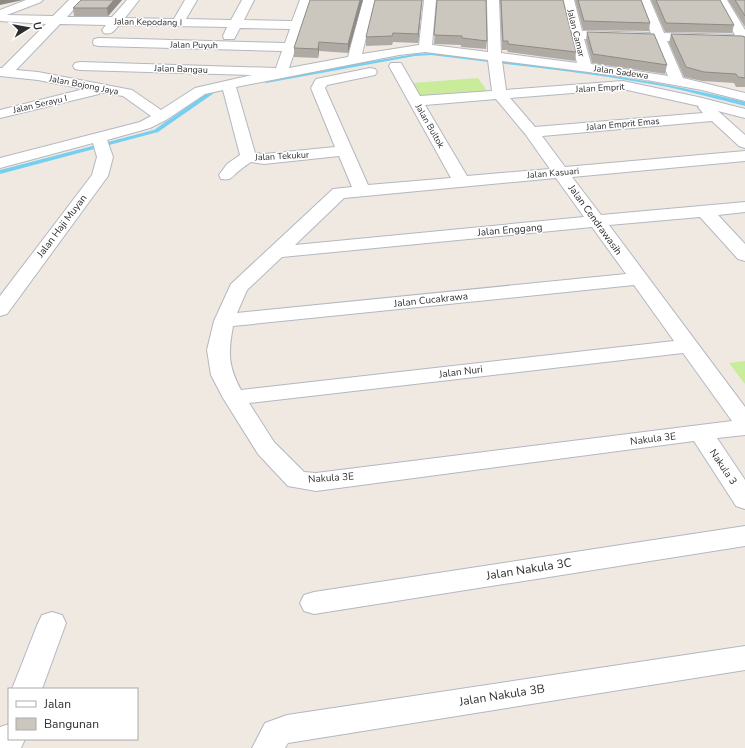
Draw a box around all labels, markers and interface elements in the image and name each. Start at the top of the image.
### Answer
street label: Jalan Camar [564,7,588,59]
north arrow [8,8,48,48]
street label: Jalan Kepodang I [113,15,182,29]
text: U [29,21,45,32]
street label: Jalan Puyuh [169,39,218,51]
street label: Jalan Bangau [153,62,208,76]
street label: Jalan Sadewa [592,62,649,82]
street label: Jalan Bojong Jaya [47,72,120,98]
street label: Jalan Emprit [574,81,626,95]
street label: Jalan Serayu I [11,92,68,116]
street label: Jalan Bultok [412,101,448,151]
street label: Jalan Emprit Emas [585,115,660,133]
street label: Jalan Tekukur [254,149,310,163]
street label: Jalan Kasuari [525,165,580,181]
street label: Jalan Cendrawasih [564,181,625,258]
street label: Jalan Haji Muyan [33,192,90,261]
street label: Jalan Enggang [476,220,543,240]
street label: Jalan Cucakrawa [392,289,469,311]
street label: Jalan Nuri [437,362,484,382]
street label: Nakula 3E [629,429,677,449]
street label: Nakula 3 [706,446,740,488]
street label: Nakula 3E [308,469,355,487]
street label: Jalan Nakula 3C [484,554,573,584]
street label: Jalan Nakula 3B [457,680,546,710]
legend [8,688,138,740]
text: Jalan [43,696,71,712]
text: Bangunan [44,716,99,732]

